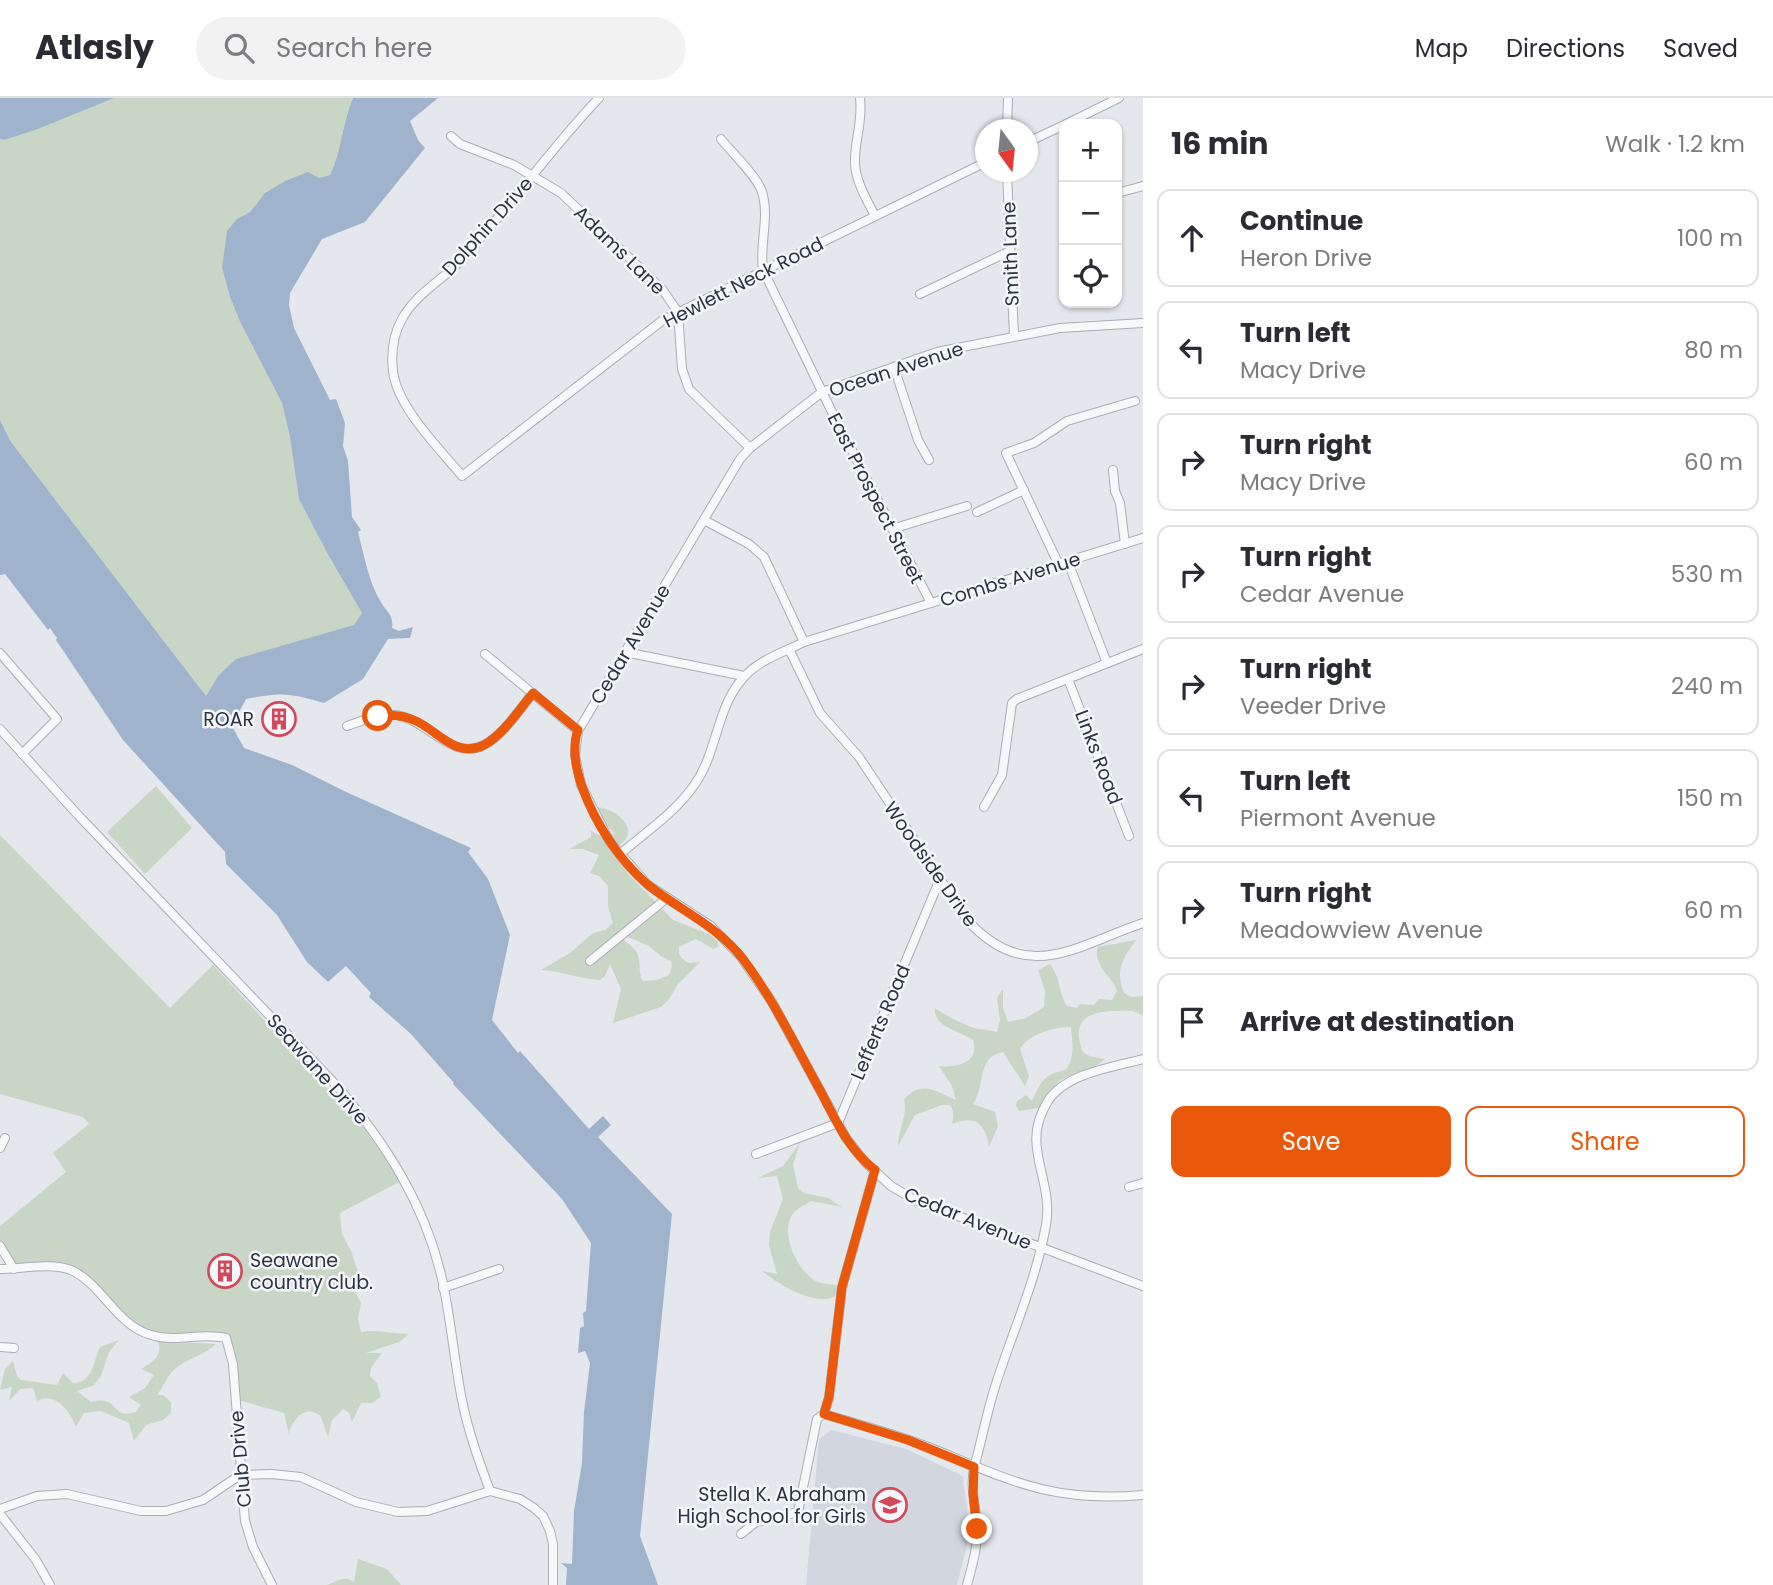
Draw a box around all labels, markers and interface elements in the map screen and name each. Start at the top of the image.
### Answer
search box [196,17,686,80]
text: Atlasly [35,24,154,71]
icon: search [220,29,258,67]
text: Search here [276,30,432,66]
text: Map [1415,32,1468,65]
text: Directions [1506,32,1625,65]
text: Saved [1663,32,1738,65]
north arrow [975,119,1038,182]
map controls [1059,119,1122,308]
button: + [1059,119,1122,182]
text: 16 min [1171,122,1269,165]
text: Walk · 1.2 km [1605,128,1745,160]
street label: Dolphin Drive [436,171,539,282]
button: − [1059,182,1122,245]
street label: Adams Lane [568,200,671,301]
street label: Smith Lane [995,201,1026,307]
text: Continue [1240,203,1363,239]
icon: ahead [1173,219,1211,257]
text: 100 m [1677,222,1743,254]
street label: Hewlett Neck Road [658,230,828,335]
text: Heron Drive [1240,242,1372,274]
button: locate [1059,245,1122,308]
text: Turn left [1240,315,1351,351]
icon: left [1173,331,1211,369]
text: 80 m [1684,334,1743,366]
street label: Ocean Avenue [826,335,967,404]
text: Macy Drive [1240,354,1366,386]
street label: East Prospect Street [821,408,930,588]
text: Turn right [1240,427,1372,463]
icon: right [1173,443,1211,481]
text: 60 m [1684,446,1743,478]
text: Macy Drive [1240,466,1366,498]
text: Turn right [1240,539,1372,575]
street label: Combs Avenue [937,545,1084,614]
icon: right [1173,555,1211,593]
text: 530 m [1671,558,1743,590]
text: Cedar Avenue [1240,578,1404,610]
street label: Cedar Avenue [584,579,677,709]
text: Turn right [1240,651,1372,687]
icon: right [1173,667,1211,705]
text: 240 m [1671,670,1743,702]
text: Veeder Drive [1240,690,1386,722]
building icon: ROAR [260,700,298,738]
route start [362,700,393,731]
place label: ROAR [203,706,254,733]
street label: Links Road [1068,706,1129,808]
text: Turn left [1240,763,1351,799]
icon: left [1173,779,1211,817]
text: 150 m [1677,782,1743,814]
street label: Woodside Drive [877,796,984,933]
text: Piermont Avenue [1240,802,1436,834]
text: Turn right [1240,875,1372,911]
icon: right [1173,891,1211,929]
text: 60 m [1684,894,1743,926]
text: Meadowview Avenue [1240,914,1483,946]
street label: Lefferts Road [844,960,917,1084]
icon: arrive [1173,1003,1211,1041]
text: Arrive at destination [1240,1004,1515,1040]
street label: Seawane Drive [260,1008,375,1131]
button: Save [1171,1106,1451,1177]
button: Share [1465,1106,1745,1177]
street label: Cedar Avenue [900,1181,1036,1256]
place label: Seawane country club. [250,1247,373,1296]
building icon: Seawane country club. [206,1252,244,1290]
street label: Club Drive [223,1409,258,1508]
place label: Stella K. Abraham High School for Girls [677,1481,866,1530]
school or university icon: Stella K. Abraham High School for Girls [871,1486,909,1524]
route end [961,1513,992,1544]

